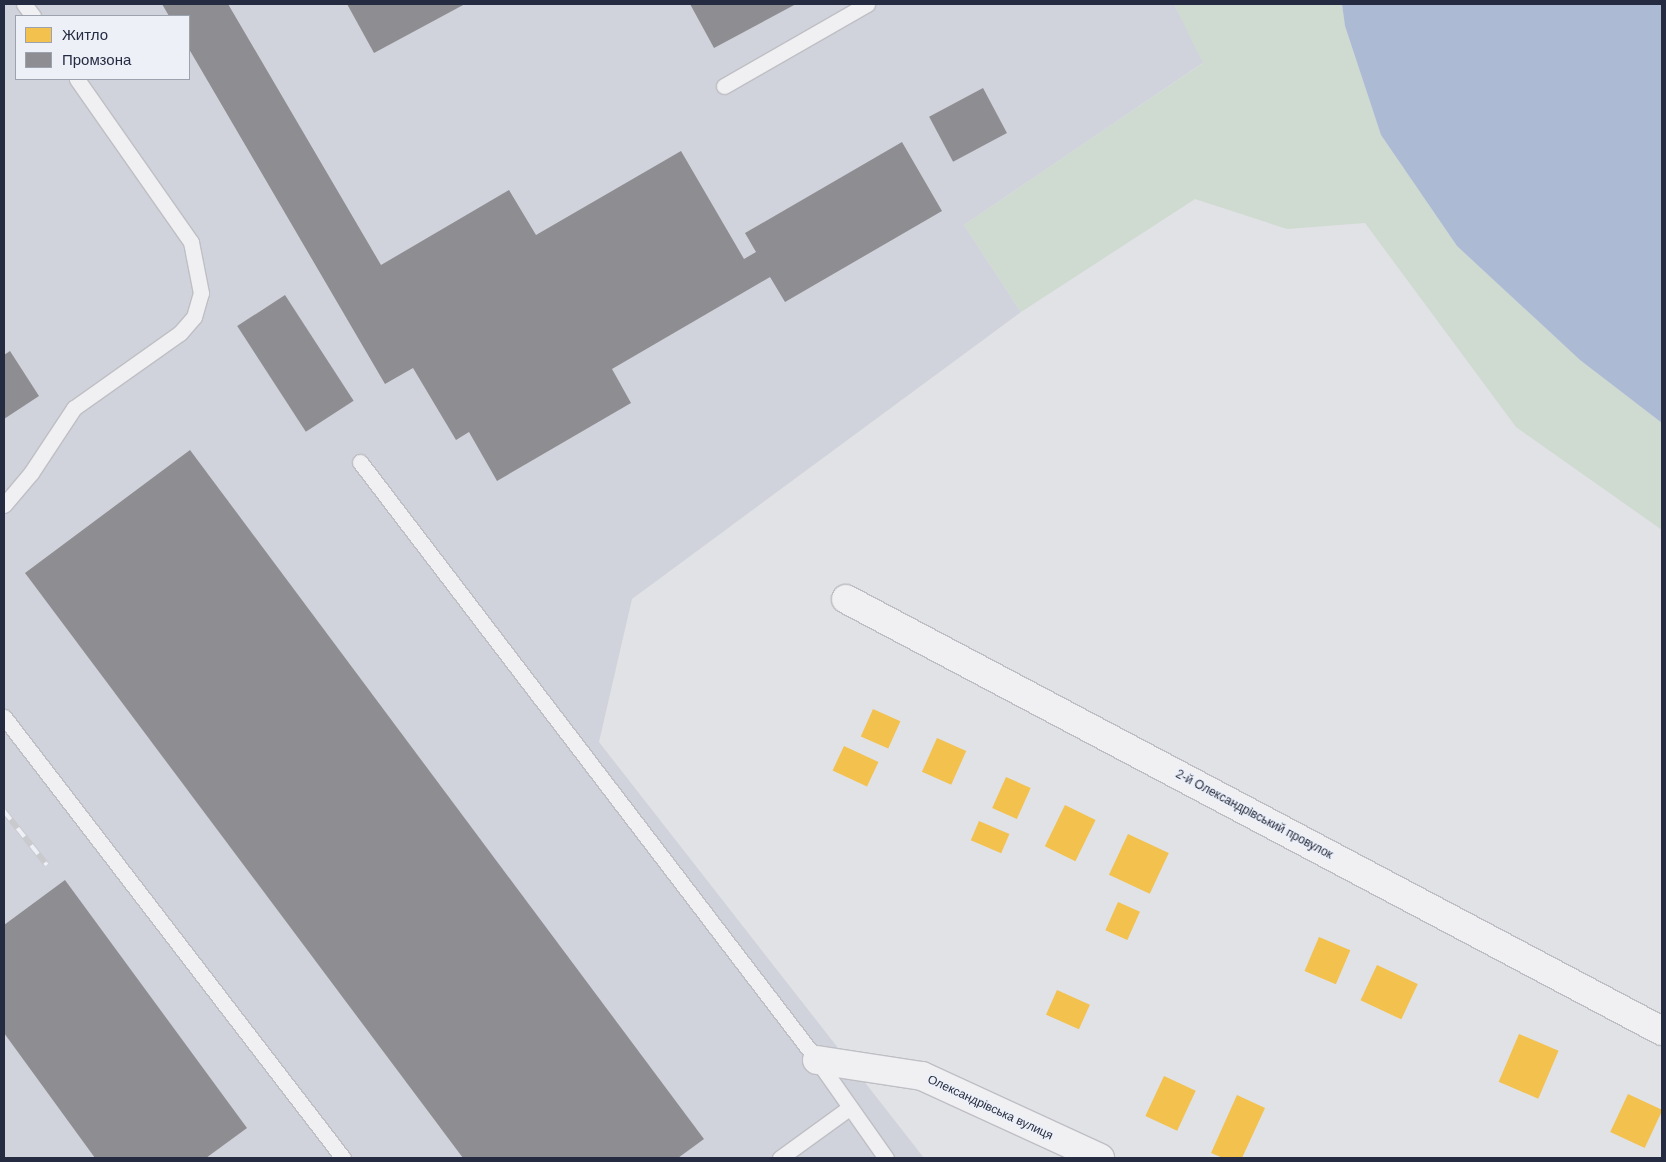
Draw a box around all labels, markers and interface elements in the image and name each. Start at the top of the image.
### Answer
legend [15,15,190,80]
text: Житло [62,26,108,43]
text: Промзона [62,51,131,68]
street label: 2-й Олександрівський провулок [1173,767,1335,863]
street label: Олександрівська вулиця [925,1073,1055,1143]

